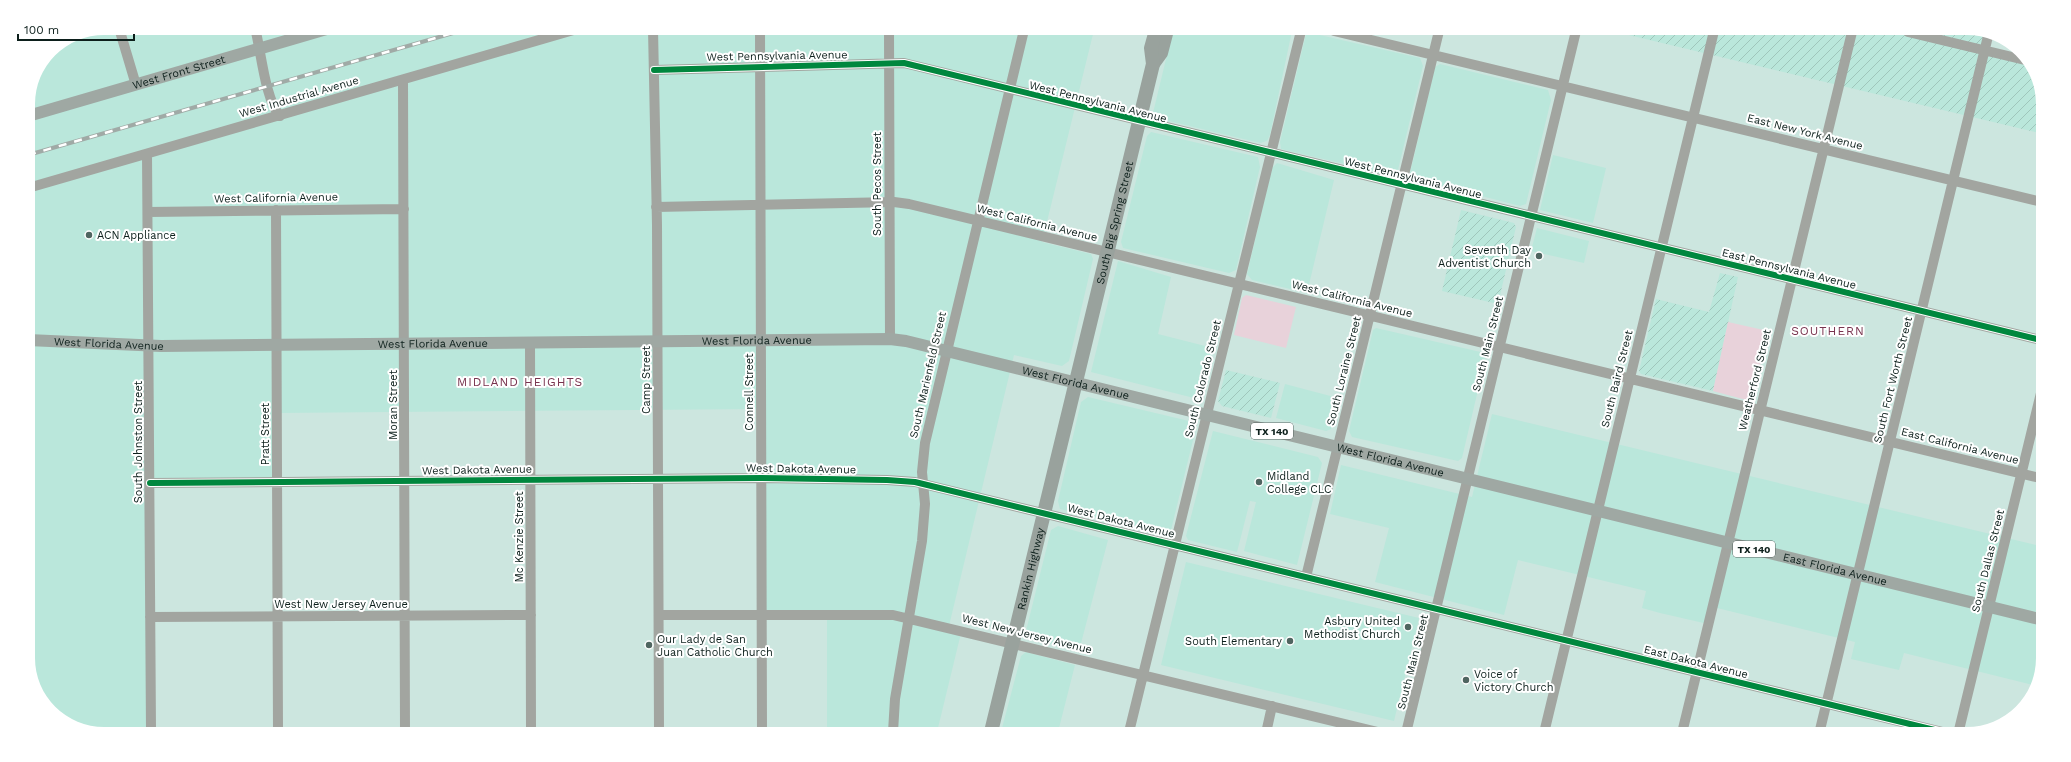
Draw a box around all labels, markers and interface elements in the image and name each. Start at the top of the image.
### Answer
scale bar [18,16,134,42]
text: 100 m [24,23,59,37]
street label: West Pennsylvania Avenue [706,48,848,64]
street label: West Front Street [131,52,227,92]
street label: West Industrial Avenue [238,74,360,120]
street label: West Pennsylvania Avenue [1028,79,1168,125]
street label: East New York Avenue [1746,111,1864,153]
street label: South Pecos Street [871,132,884,236]
street label: West Pennsylvania Avenue [1343,155,1483,201]
street label: South Big Spring Street [1093,159,1136,286]
street label: West California Avenue [214,190,338,206]
street label: West California Avenue [975,202,1099,244]
place label: ACN Appliance [97,229,176,242]
marker: ACN Appliance [84,230,94,240]
place label: Seventh Day Adventist Church [1438,244,1531,270]
street label: East Pennsylvania Avenue [1720,246,1858,292]
marker: Seventh Day Adventist Church [1534,251,1544,261]
street label: West California Avenue [1290,278,1414,320]
street label: South Main Street [1470,295,1506,393]
street label: South Marienfeld Street [907,310,949,439]
street label: South Loraine Street [1324,315,1364,427]
street label: South Fort Worth Street [1871,315,1915,445]
street label: South Colorado Street [1182,319,1224,439]
district label: SOUTHERN [1791,324,1865,338]
street label: Weatherford Street [1736,328,1774,432]
street label: South Baird Street [1599,329,1635,429]
street label: West Florida Avenue [702,333,812,347]
street label: West Florida Avenue [54,335,164,353]
street label: West Florida Avenue [378,336,488,350]
street label: Camp Street [640,346,653,414]
street label: Connell Street [743,353,756,431]
street label: West Florida Avenue [1021,363,1131,402]
street label: Moran Street [387,370,400,440]
district label: MIDLAND HEIGHTS [457,375,583,389]
street label: South Johnston Street [132,380,145,503]
street label: Pratt Street [259,402,272,465]
road number: TX 140 [1251,423,1293,439]
street label: East California Avenue [1900,425,2020,467]
street label: West Florida Avenue [1335,440,1445,479]
street label: West Dakota Avenue [746,462,856,476]
street label: West Dakota Avenue [422,463,532,477]
place label: Midland College CLC [1267,470,1332,496]
marker: Midland College CLC [1254,477,1264,487]
street label: Mc Kenzie Street [513,491,526,583]
street label: West Dakota Avenue [1066,501,1176,541]
street label: South Dallas Street [1969,508,2007,614]
street label: Rankin Highway [1014,526,1047,611]
road number: TX 140 [1733,541,1775,557]
street label: East Florida Avenue [1782,550,1889,588]
street label: West New Jersey Avenue [274,598,408,611]
street label: West New Jersey Avenue [961,612,1093,656]
street label: South Main Street [1395,613,1431,711]
place label: Asbury United Methodist Church [1304,615,1400,641]
marker: Asbury United Methodist Church [1403,622,1413,632]
place label: Our Lady de San Juan Catholic Church [657,633,773,659]
place label: South Elementary [1185,635,1282,648]
marker: South Elementary [1285,636,1295,646]
marker: Our Lady de San Juan Catholic Church [644,640,654,650]
street label: East Dakota Avenue [1643,643,1749,681]
place label: Voice of Victory Church [1474,668,1554,694]
marker: Voice of Victory Church [1461,675,1471,685]

